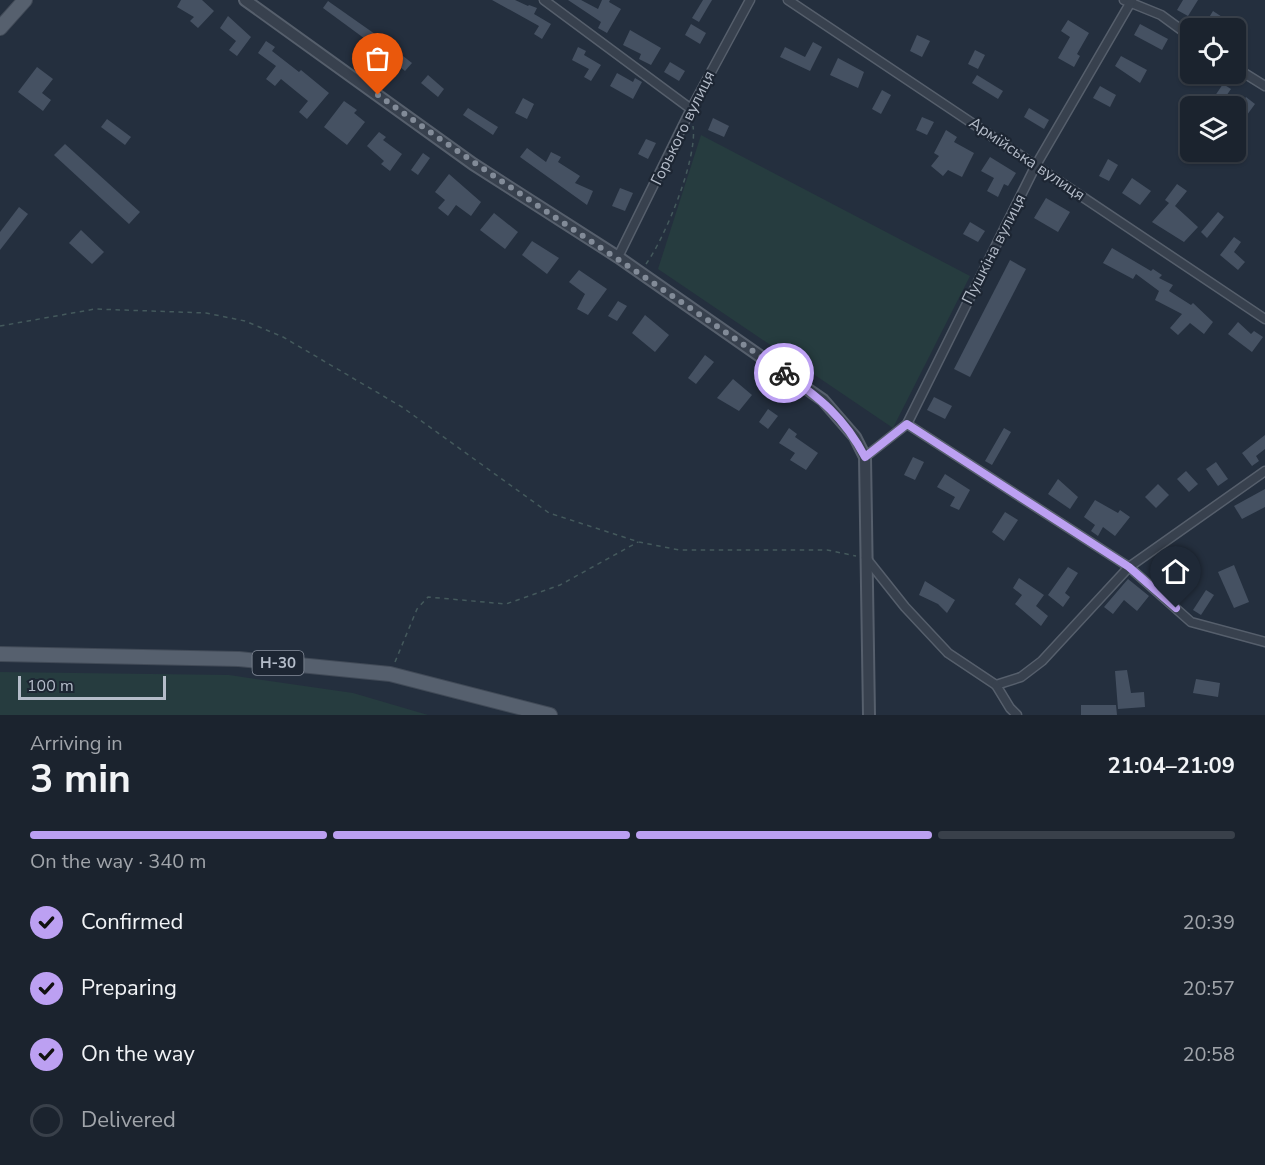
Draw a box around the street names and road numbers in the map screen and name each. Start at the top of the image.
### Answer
street label: Горького вулиця [646,67,720,189]
street label: Армійська вулиця [965,112,1089,206]
street label: Пушкіна вулиця [957,190,1031,308]
road number: Н-30 [252,651,304,675]

